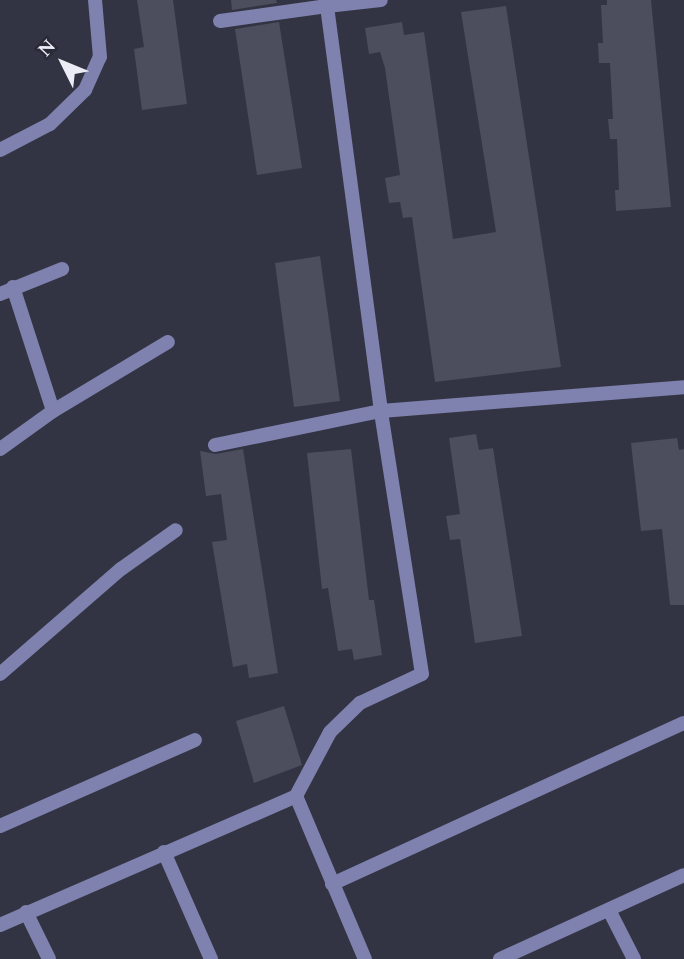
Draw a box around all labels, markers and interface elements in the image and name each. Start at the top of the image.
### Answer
north arrow [28,28,98,98]
text: N [31,33,63,64]

